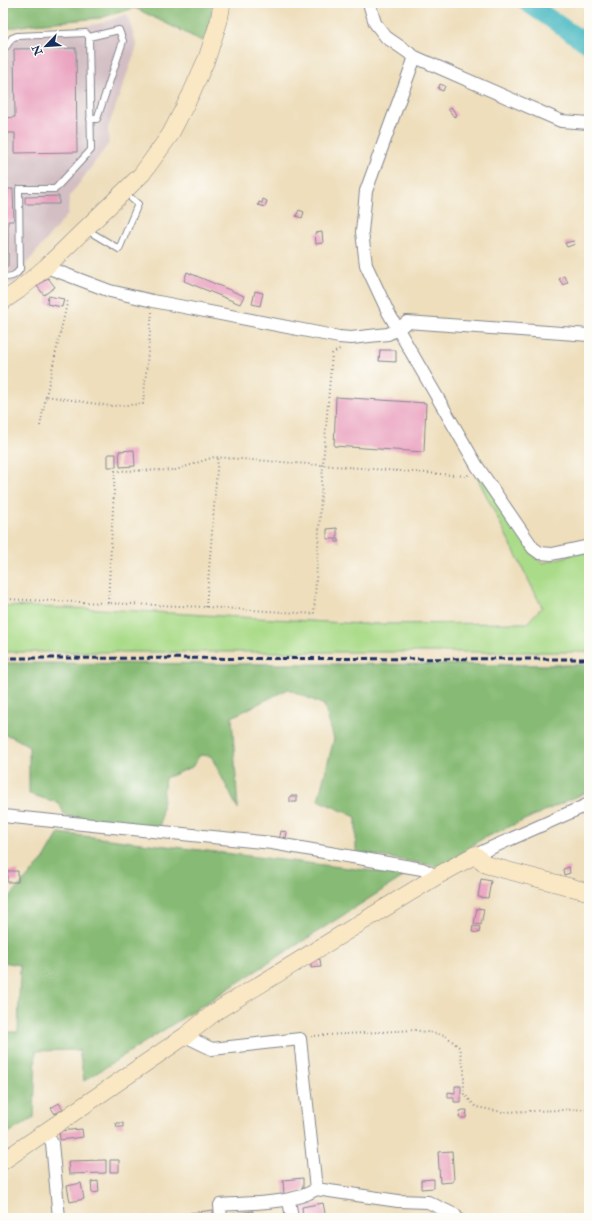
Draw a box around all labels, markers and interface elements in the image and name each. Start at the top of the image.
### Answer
north arrow [26,26,66,66]
text: N [29,42,46,58]

